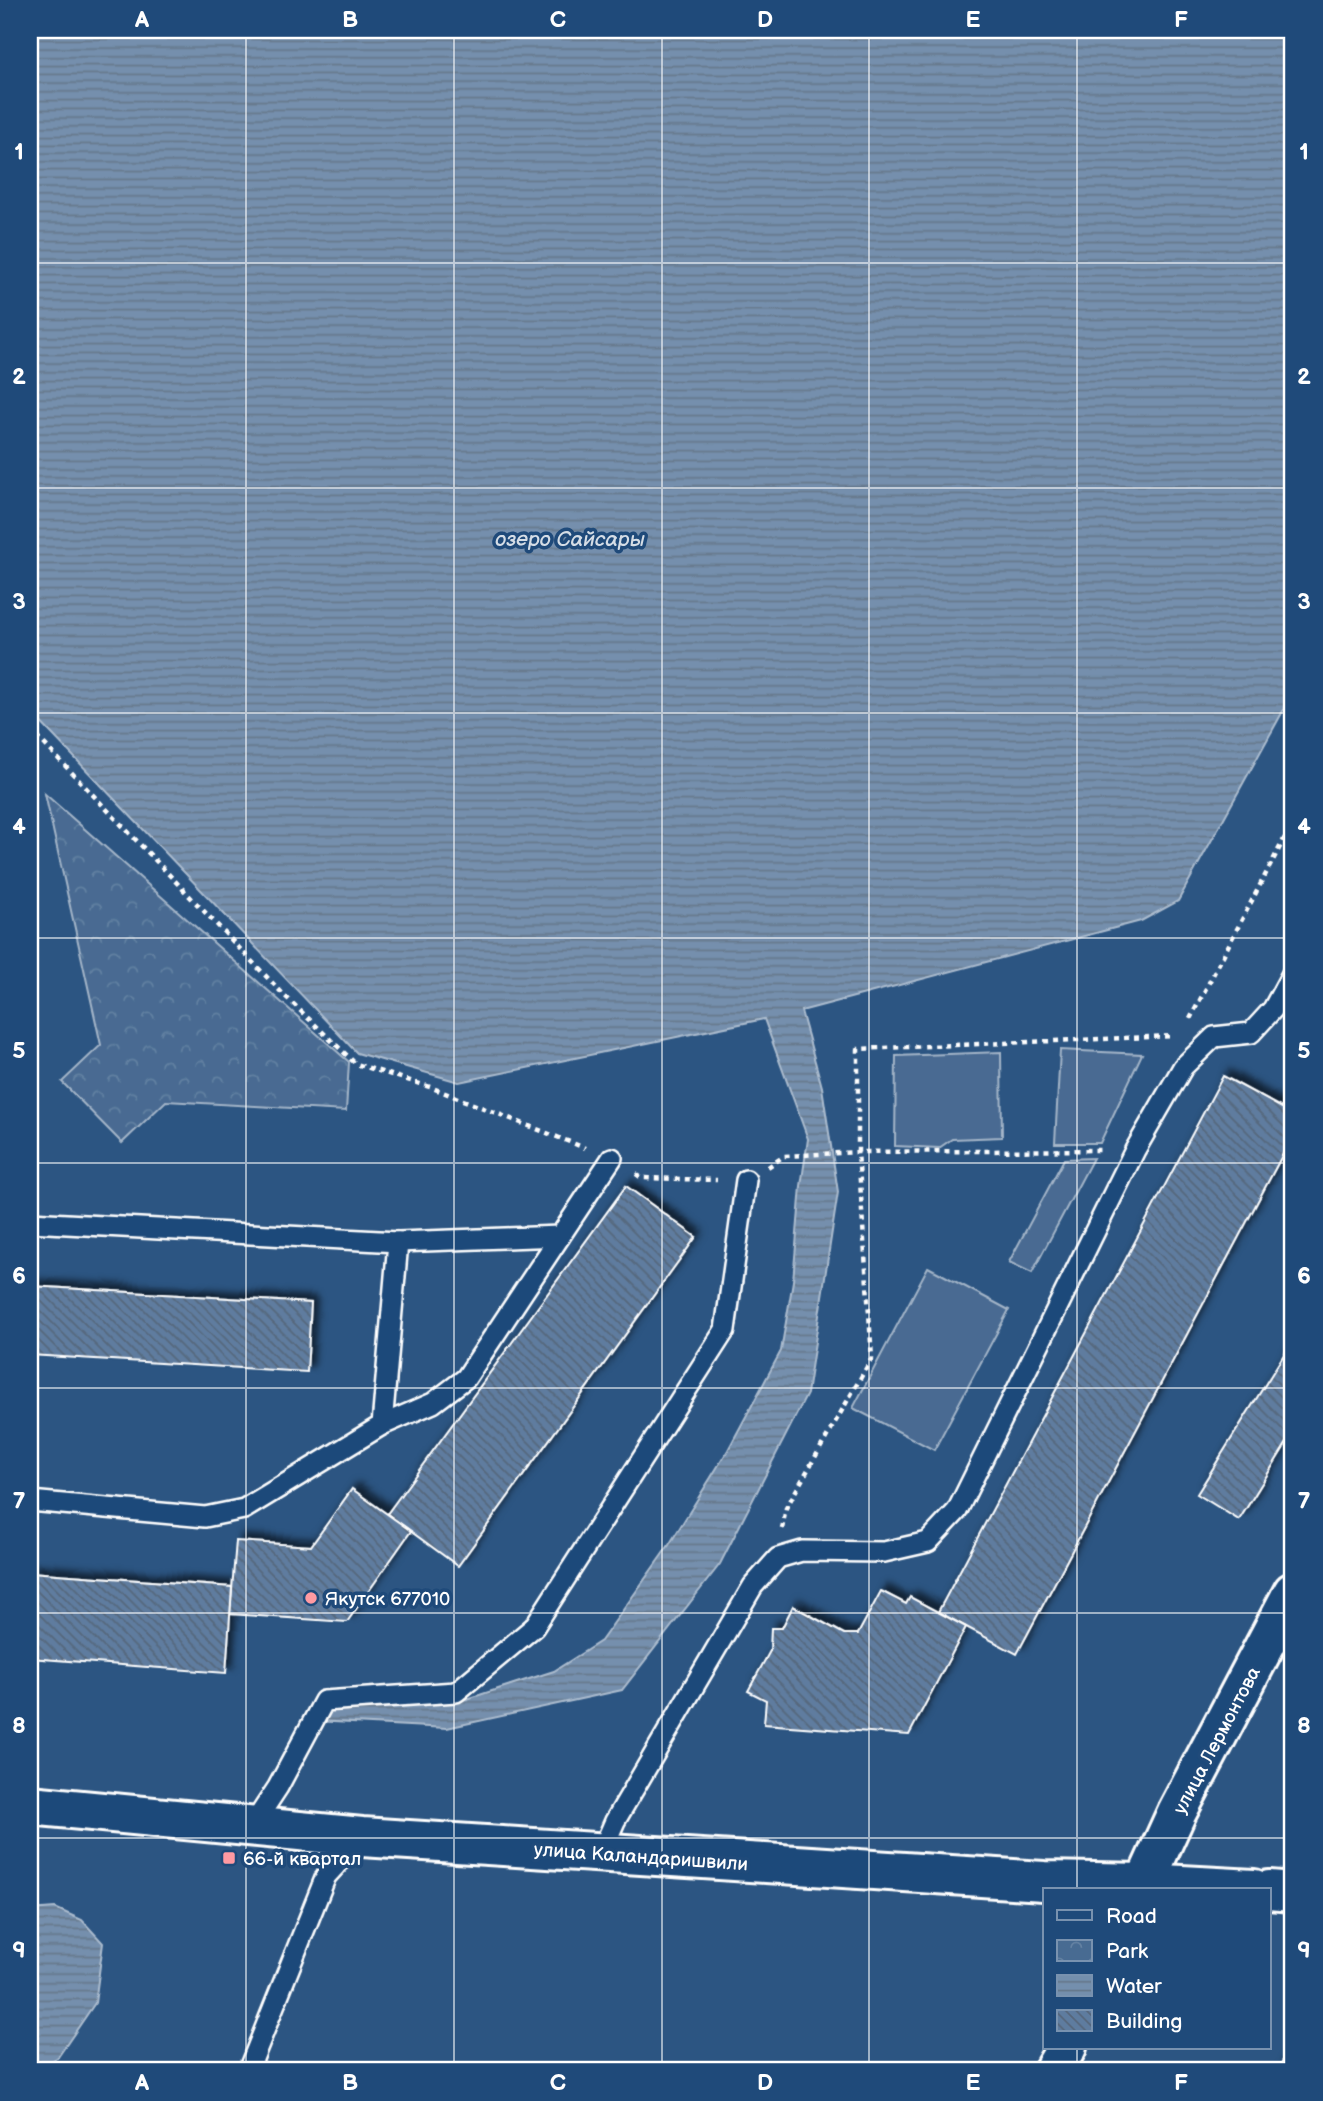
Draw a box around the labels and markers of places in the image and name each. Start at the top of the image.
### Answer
place label: Якутск 677010 [325,1588,450,1611]
marker: Якутск 677010 [303,1590,319,1606]
place label: 66-й квартал [243,1848,361,1871]
marker: 66-й квартал [221,1850,237,1866]

